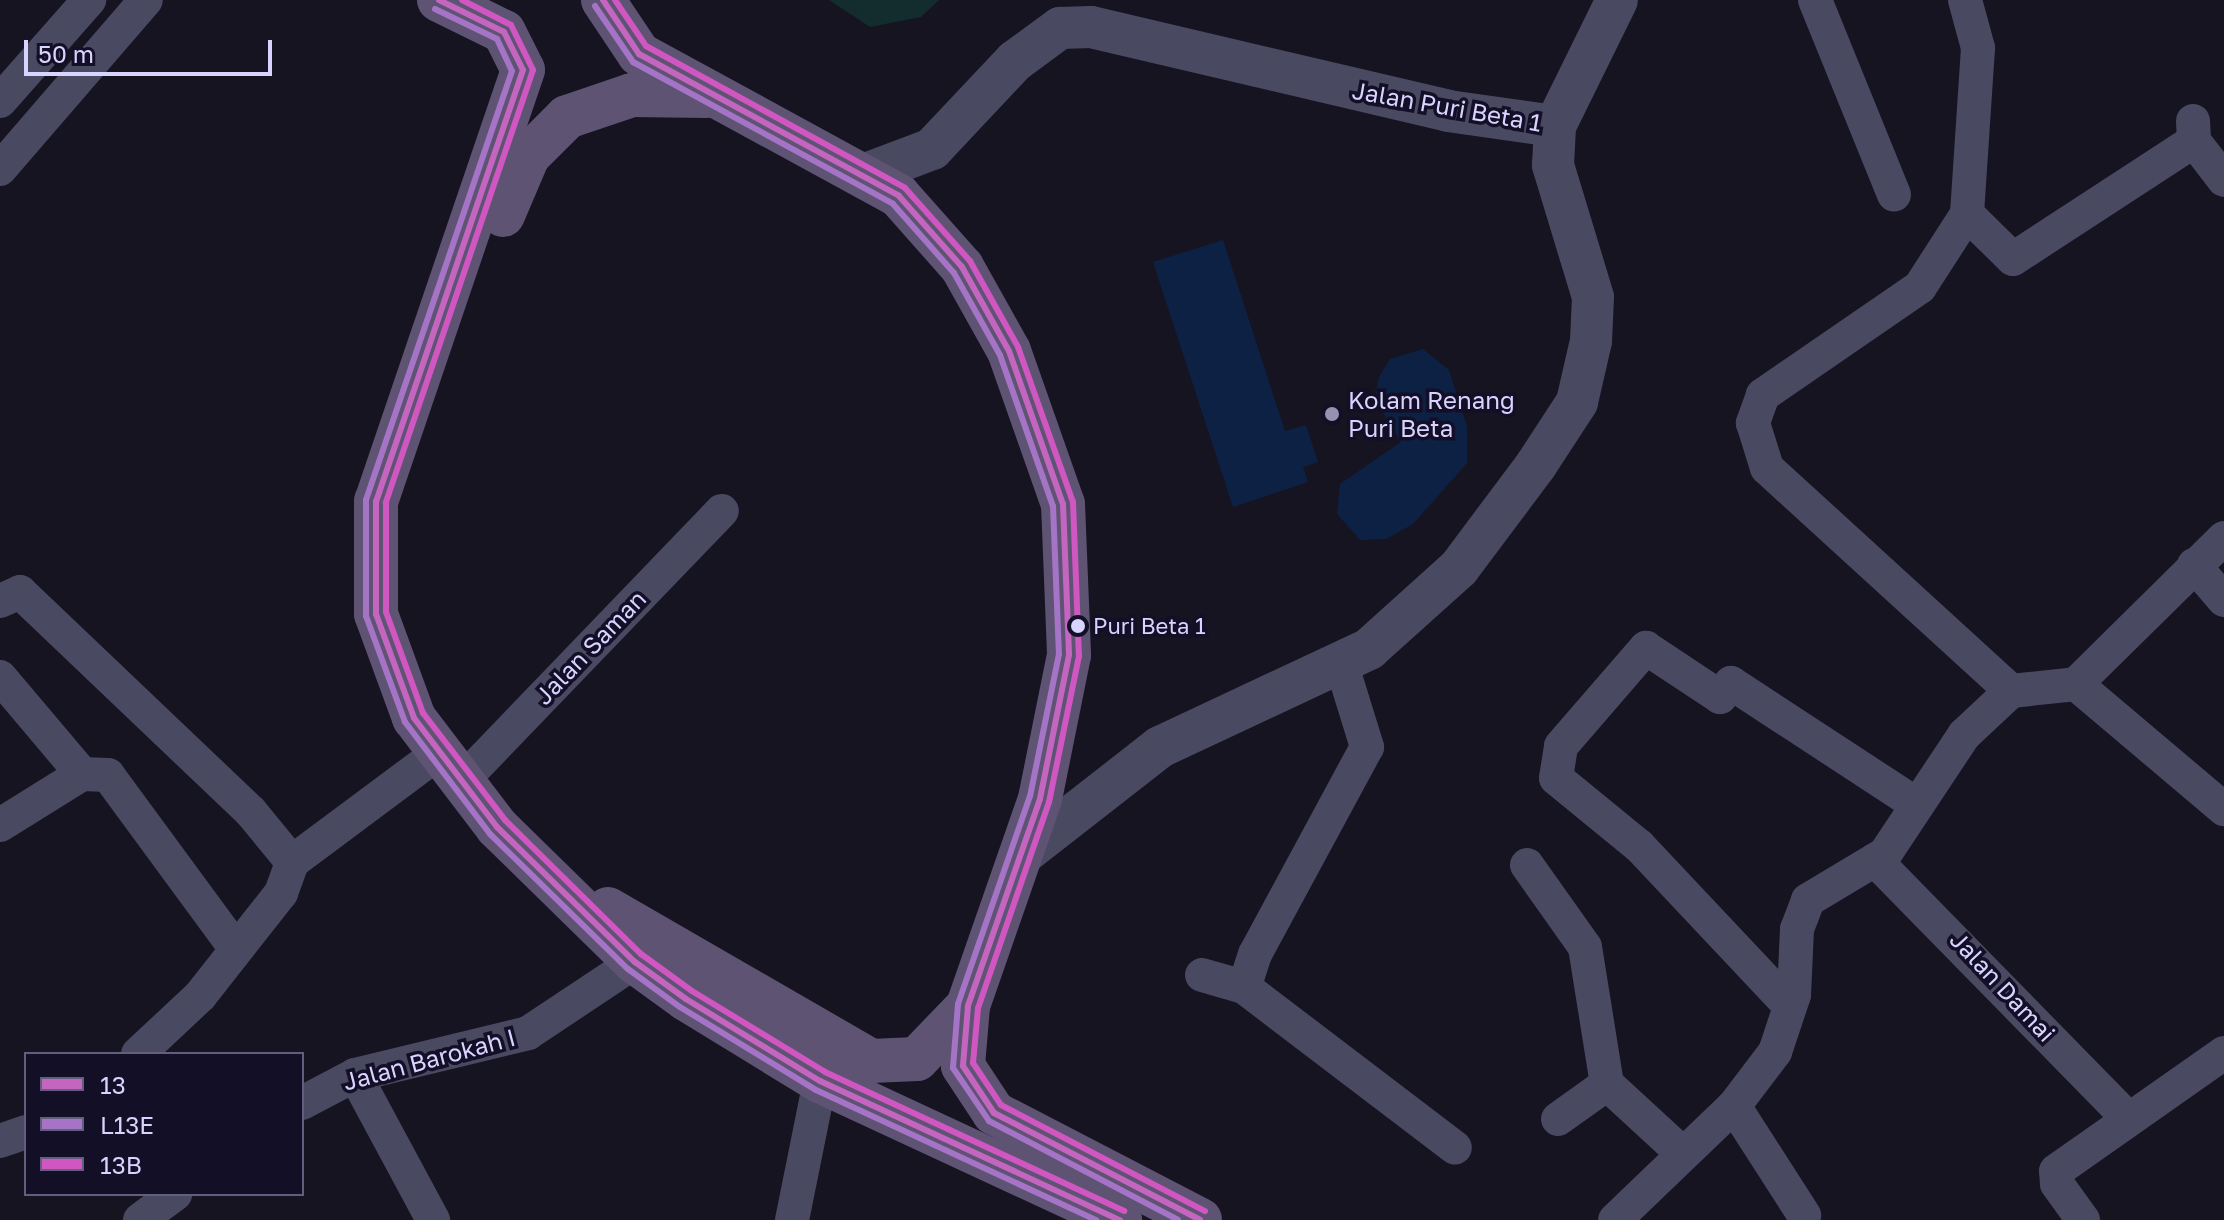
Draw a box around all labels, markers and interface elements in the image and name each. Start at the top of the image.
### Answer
scale bar [28,24,276,74]
text: 50 m [38,39,94,68]
street label: Jalan Puri Beta 1 [1350,75,1544,137]
place label: Kolam Renang Puri Beta [1348,386,1515,442]
marker: Kolam Renang Puri Beta [1323,405,1341,423]
street label: Jalan Saman [528,584,652,710]
place label: Puri Beta 1 [1093,613,1206,639]
marker: Puri Beta 1 [1070,618,1086,634]
street label: Jalan Damai [1945,925,2061,1047]
street label: Jalan Barokah I [340,1022,518,1096]
legend [24,1052,304,1196]
text: 13 [100,1070,126,1099]
text: L13E [100,1110,154,1139]
text: 13B [100,1150,142,1179]

